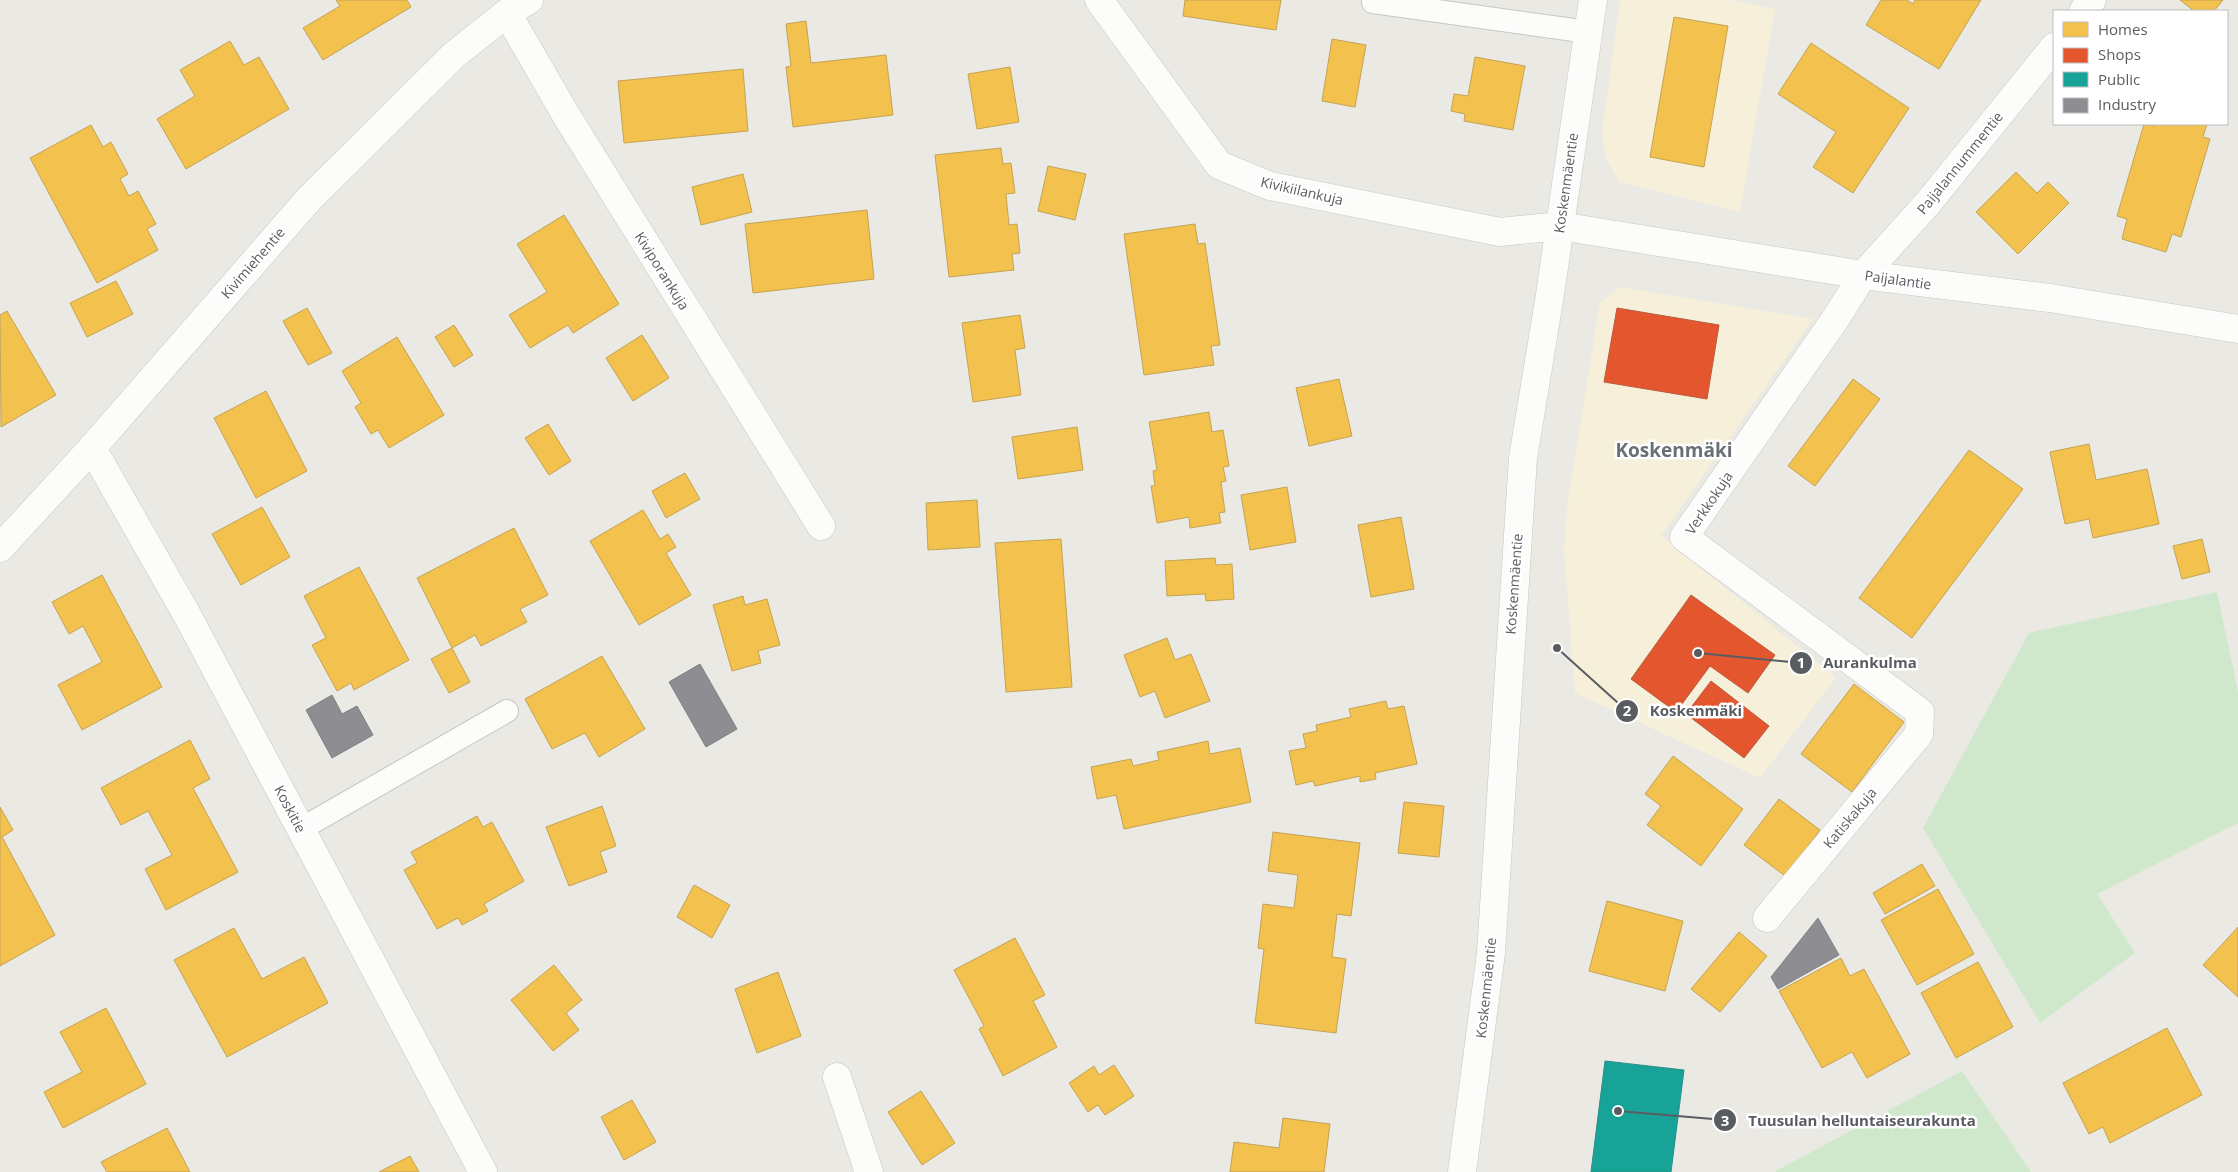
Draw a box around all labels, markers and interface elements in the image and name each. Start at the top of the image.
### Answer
legend [2053,10,2228,125]
text: Homes [2098,19,2148,39]
text: Shops [2098,44,2141,64]
text: Public [2098,69,2140,89]
text: Industry [2098,94,2156,114]
street label: Paijalannummentie [1912,107,2007,218]
street label: Koskenmäentie [1549,131,1582,234]
street label: Kivikiilankuja [1259,172,1345,209]
street label: Kivimiehentie [216,223,289,302]
street label: Kiviporankuja [631,228,694,313]
street label: Paijalantie [1863,265,1933,294]
district label: Koskenmäki [1615,437,1733,463]
street label: Verkkokuja [1680,467,1737,538]
street label: Koskenmäentie [1501,533,1527,635]
callout: Aurankulma [1789,648,1927,678]
text: 1 [1797,652,1805,672]
text: Aurankulma [1823,652,1917,672]
callout: Koskenmäki [1615,696,1752,726]
text: 2 [1623,700,1632,720]
text: Koskenmäki [1650,700,1742,720]
street label: Koskitie [270,782,311,836]
street label: Katiskakuja [1819,783,1881,852]
street label: Koskenmäentie [1471,937,1500,1039]
callout: Tuusulan helluntaiseurakunta [1713,1105,1985,1135]
text: 3 [1721,1110,1729,1130]
text: Tuusulan helluntaiseurakunta [1748,1110,1976,1130]

